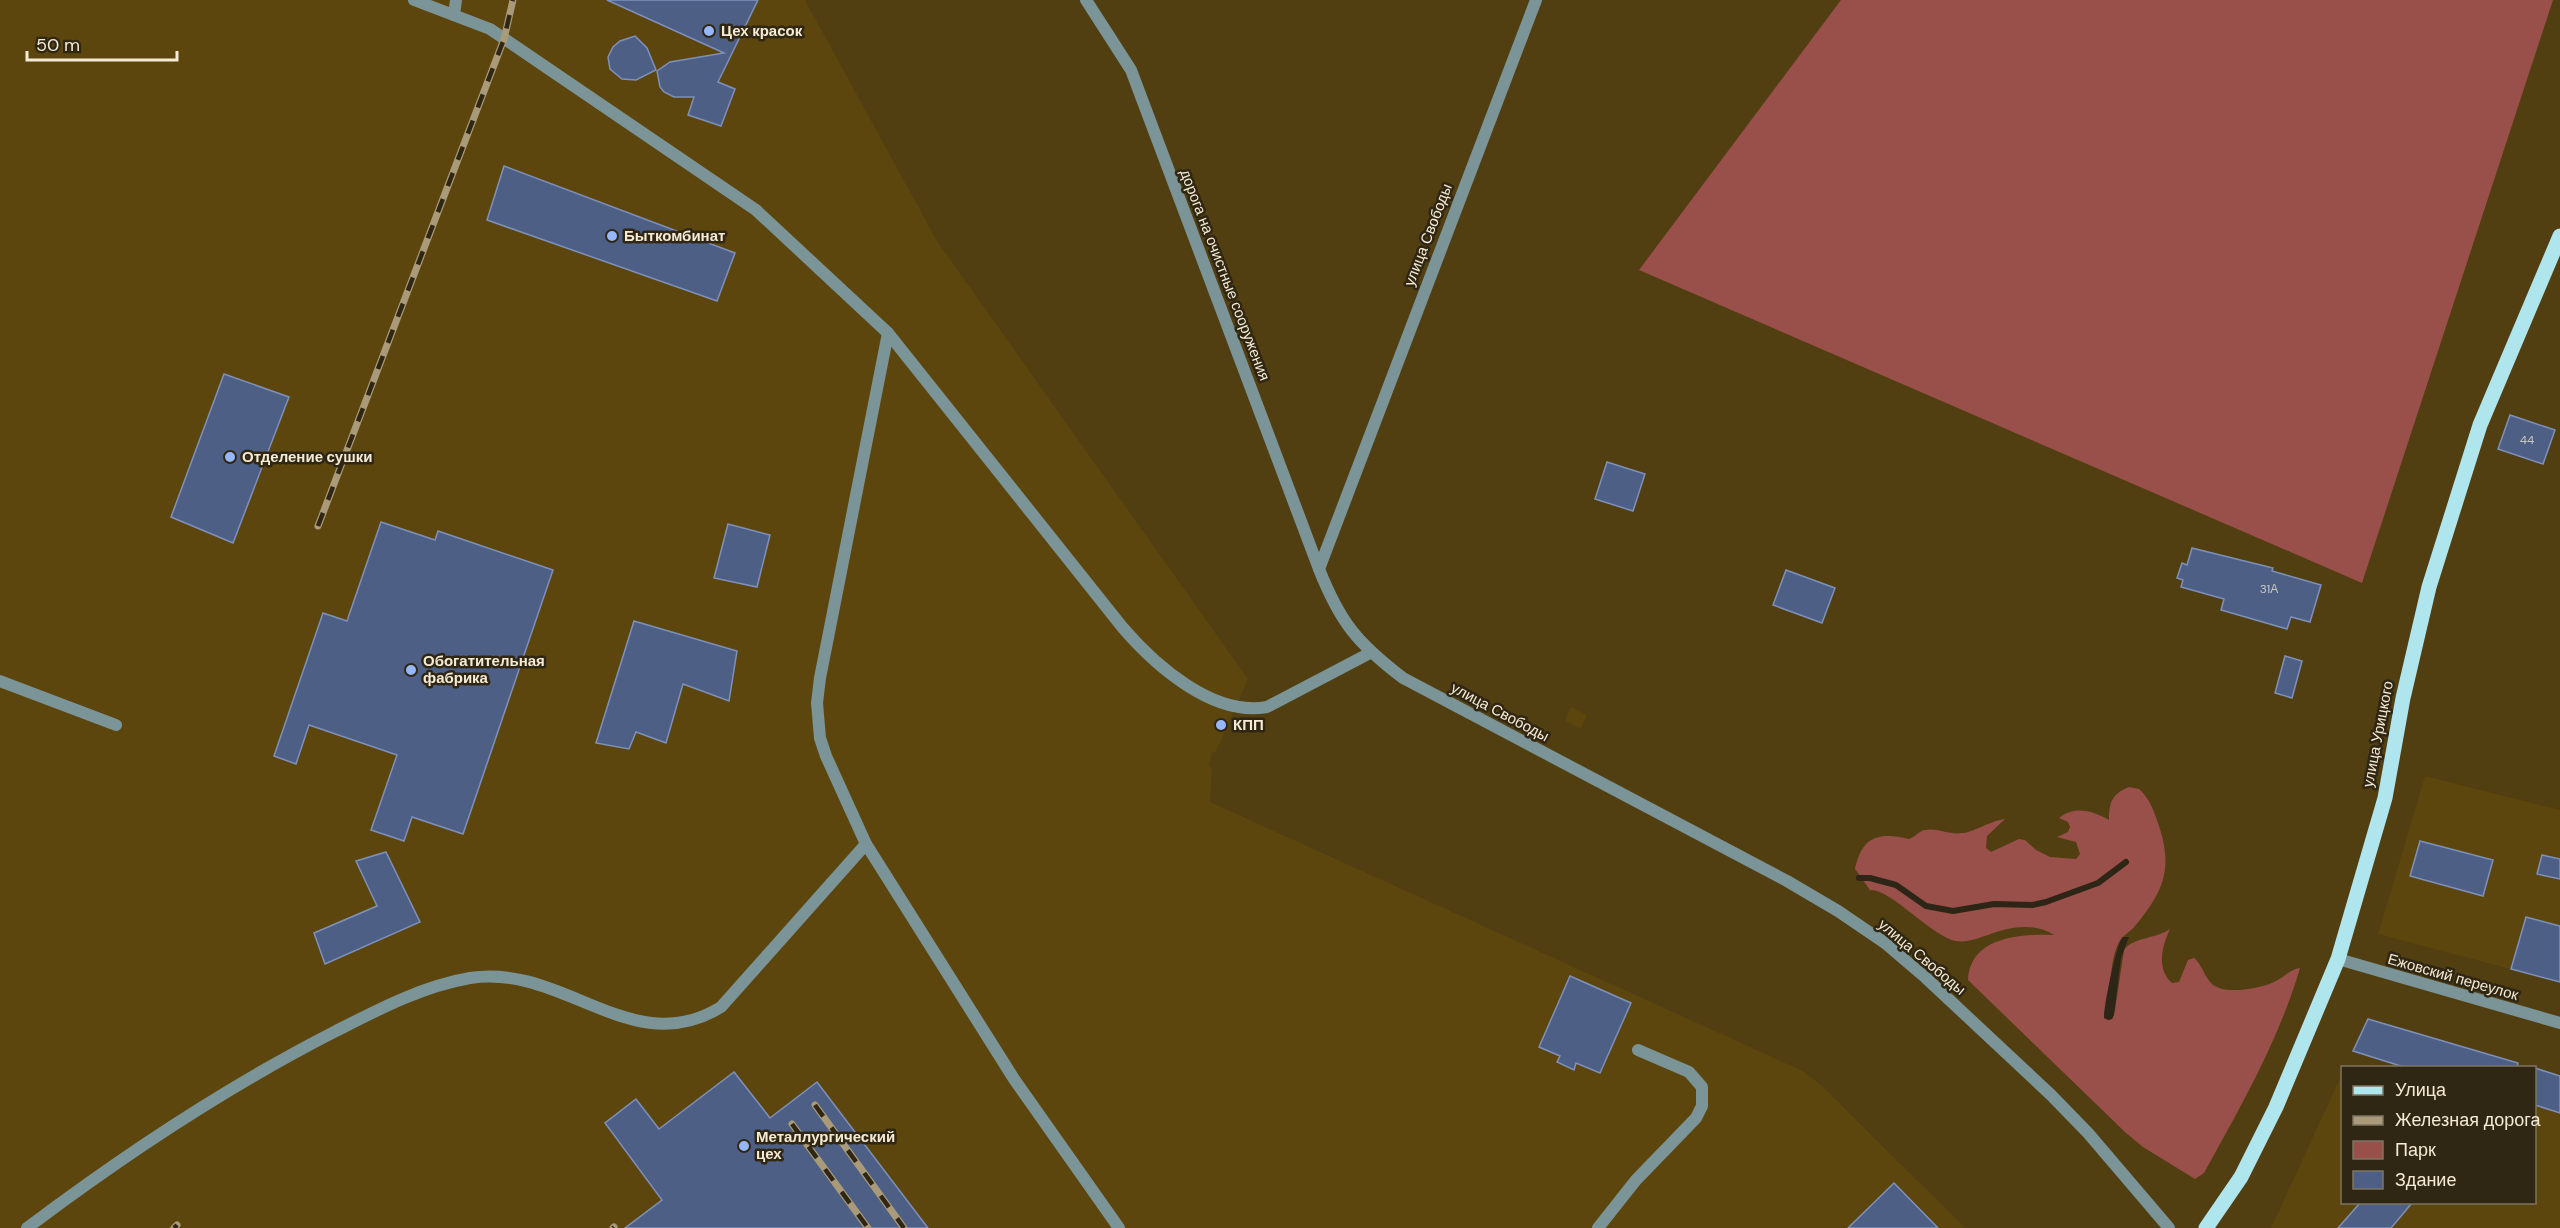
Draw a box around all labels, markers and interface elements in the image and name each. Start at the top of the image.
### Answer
place label: Цех красок [721,21,803,41]
scale bar [27,24,177,62]
marker: Цех красок [702,24,716,38]
text: 50 m [36,33,80,57]
street label: дорога на очистные сооружения [1175,166,1275,384]
street label: улица Свободы [1399,181,1457,289]
place label: Быткомбинат [624,226,725,246]
marker: Быткомбинат [605,229,619,243]
house number: 44 [2520,432,2534,448]
place label: Отделение сушки [242,447,372,467]
marker: Отделение сушки [223,450,237,464]
house number: 31А [2260,581,2278,597]
place label: Обогатительная фабрика [423,651,545,688]
marker: Обогатительная фабрика [404,663,418,677]
street label: улица Свободы [1447,678,1553,746]
street label: улица Урицкого [2358,679,2398,789]
place label: КПП [1233,715,1264,735]
marker: КПП [1214,718,1228,732]
street label: улица Свободы [1874,915,1970,999]
street label: Ежовский переулок [2385,949,2521,1005]
legend [2341,1066,2536,1204]
text: Улица [2395,1078,2447,1102]
text: Железная дорога [2395,1108,2541,1132]
place label: Металлургический цех [756,1127,895,1164]
text: Парк [2395,1138,2436,1162]
marker: Металлургический цех [737,1139,751,1153]
text: Здание [2395,1168,2456,1192]

